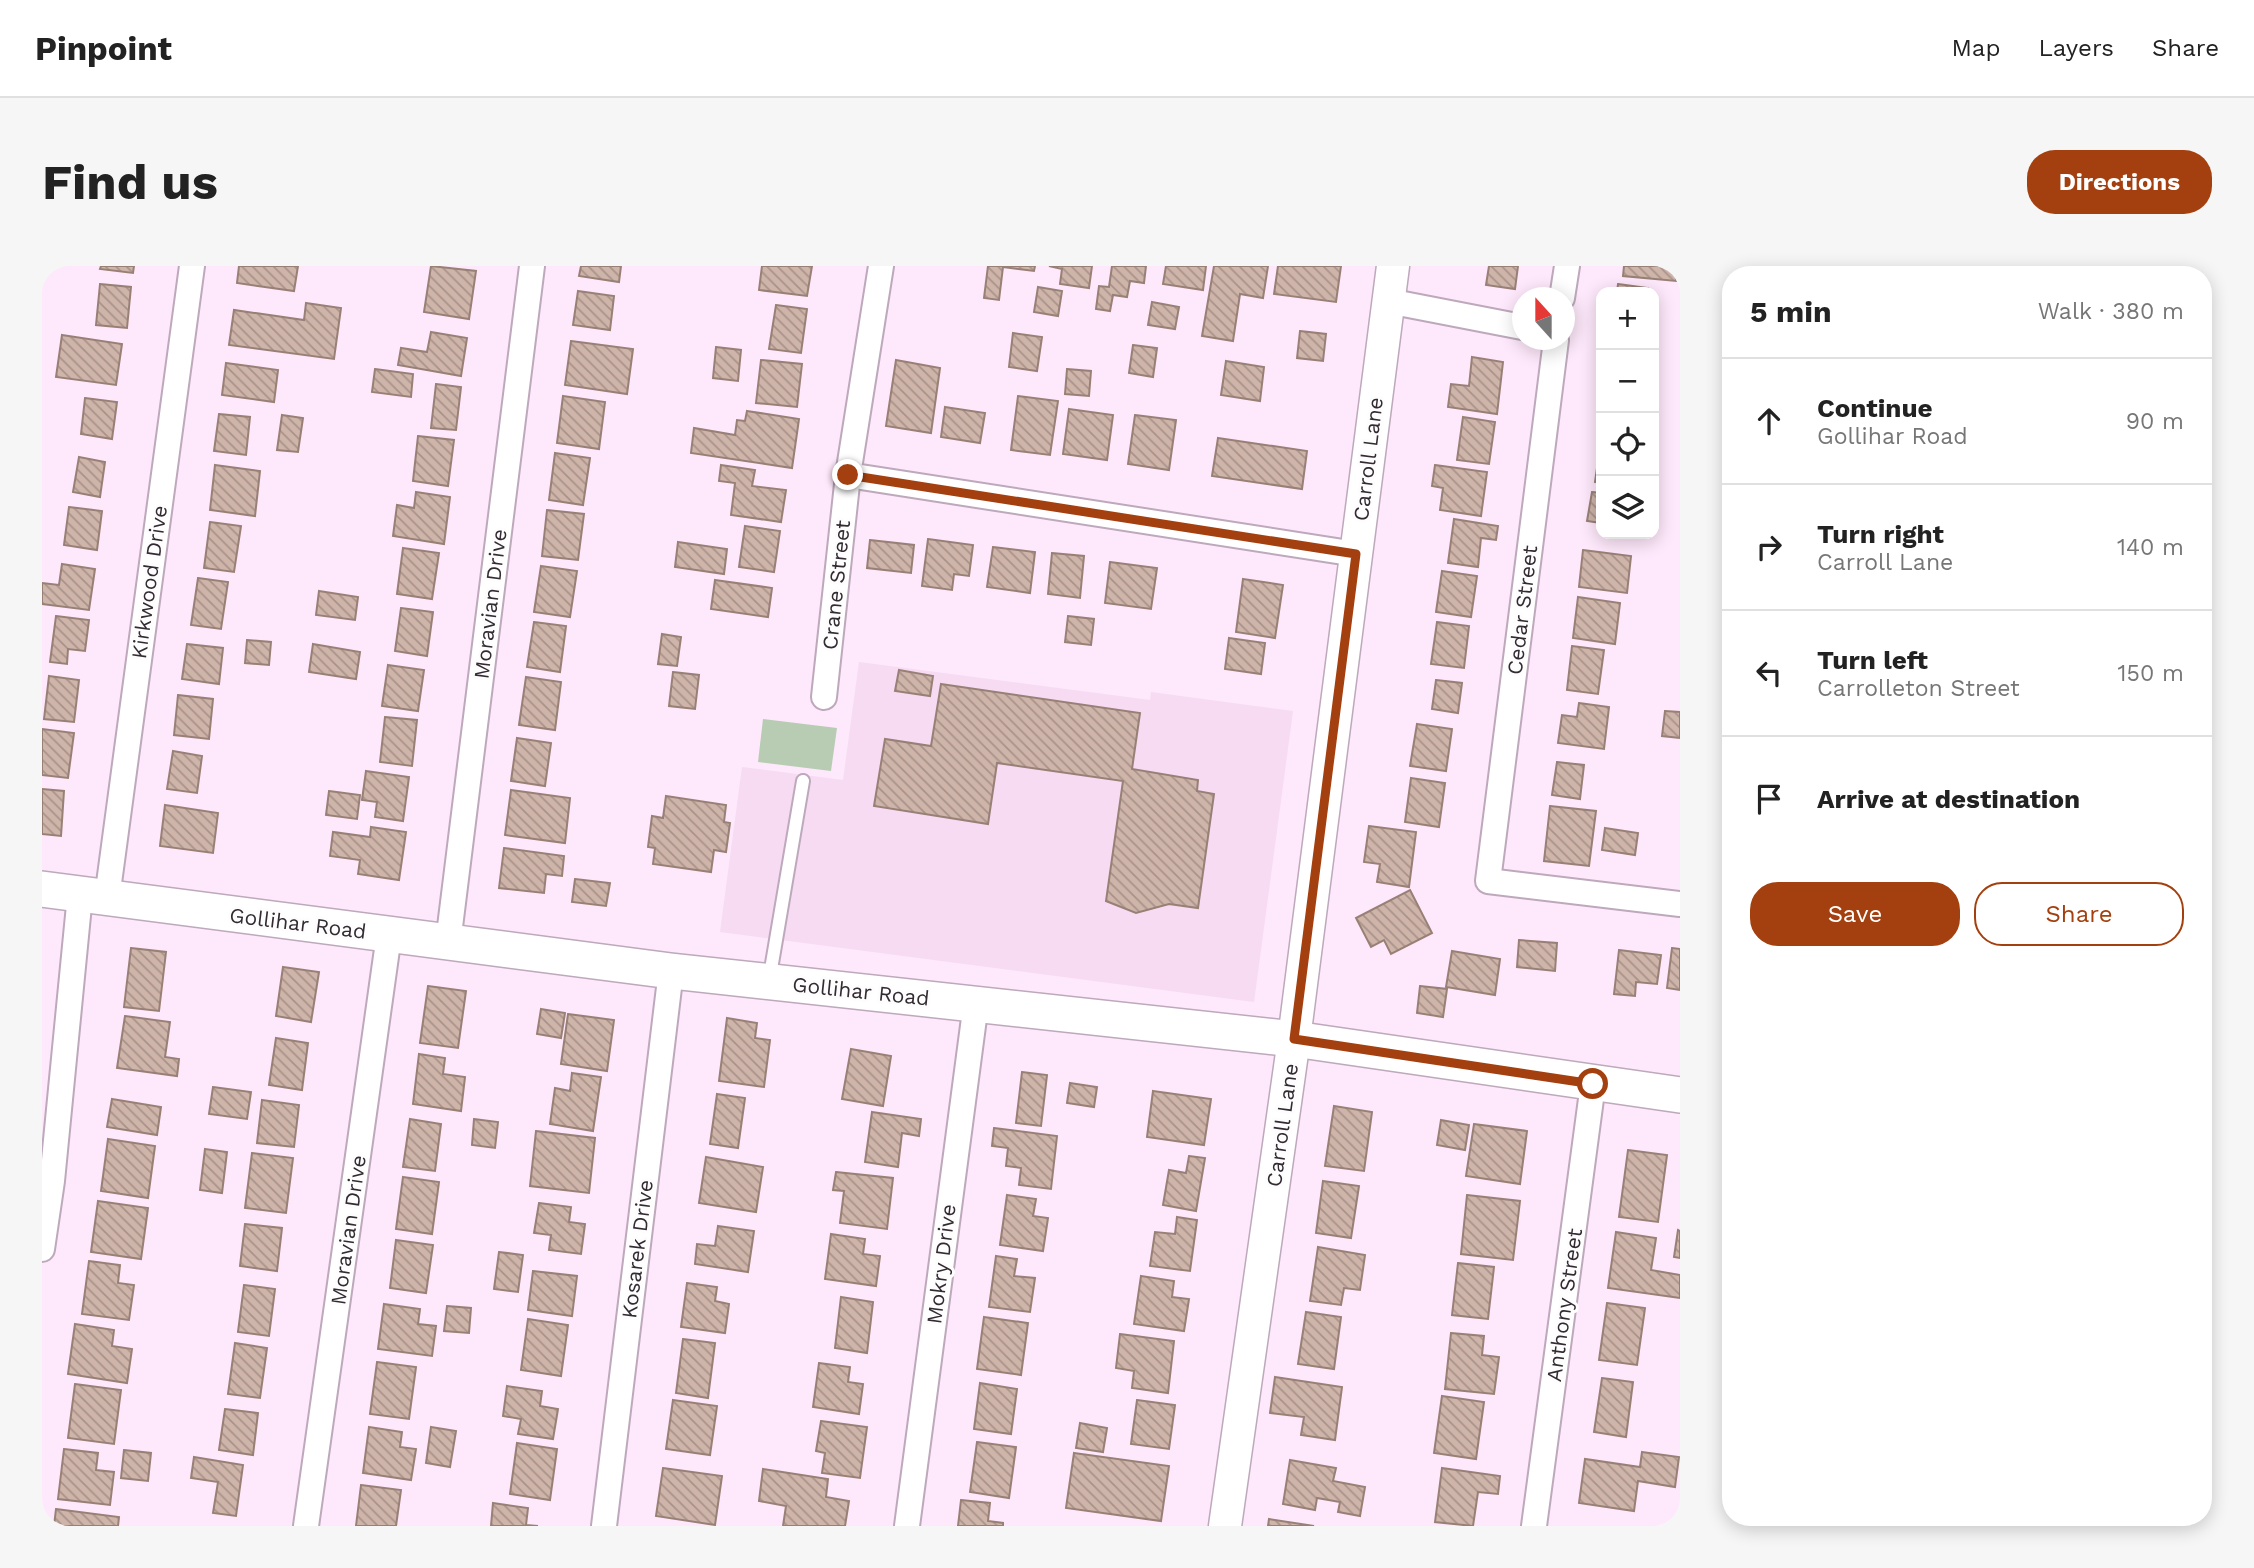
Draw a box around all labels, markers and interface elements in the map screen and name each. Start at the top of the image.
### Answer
text: Pinpoint [35,29,172,68]
text: Map [1952,34,2000,62]
text: Layers [2038,34,2114,62]
text: Share [2152,34,2219,62]
button: Directions [2027,150,2212,214]
text: Find us [42,153,218,211]
north arrow [1512,287,1575,350]
map controls [1596,287,1659,539]
button: + [1596,287,1659,350]
text: 5 min [1750,294,1832,329]
text: Walk · 380 m [2038,298,2184,325]
button: − [1596,350,1659,413]
text: Continue [1817,393,1933,423]
street label: Carroll Lane [1348,396,1388,522]
icon: ahead [1750,402,1788,440]
text: 90 m [2126,408,2184,435]
button: locate [1596,413,1659,476]
text: Gollihar Road [1817,423,1968,450]
route end [832,459,863,490]
button: layers [1596,476,1659,539]
street label: Kirkwood Drive [126,504,172,660]
street label: Crane Street [817,519,855,651]
text: Turn right [1817,519,1944,549]
street label: Moravian Drive [468,528,512,680]
icon: right [1750,528,1788,566]
text: 140 m [2117,534,2184,561]
street label: Cedar Street [1502,544,1542,676]
text: Carroll Lane [1817,549,1953,576]
text: Turn left [1817,645,1928,675]
icon: left [1750,654,1788,692]
text: 150 m [2118,660,2184,687]
text: Carrolleton Street [1817,675,2020,702]
icon: arrive [1750,780,1788,818]
text: Arrive at destination [1817,784,2080,814]
button: Save [1750,882,1960,946]
button: Share [1974,882,2184,946]
street label: Gollihar Road [228,902,368,944]
street label: Gollihar Road [791,971,931,1011]
street label: Carroll Lane [1261,1062,1303,1188]
route start [1577,1068,1608,1099]
street label: Moravian Drive [325,1154,371,1306]
street label: Kosarek Drive [616,1178,658,1320]
street label: Mokry Drive [921,1203,961,1325]
street label: Anthony Street [1541,1227,1587,1383]

